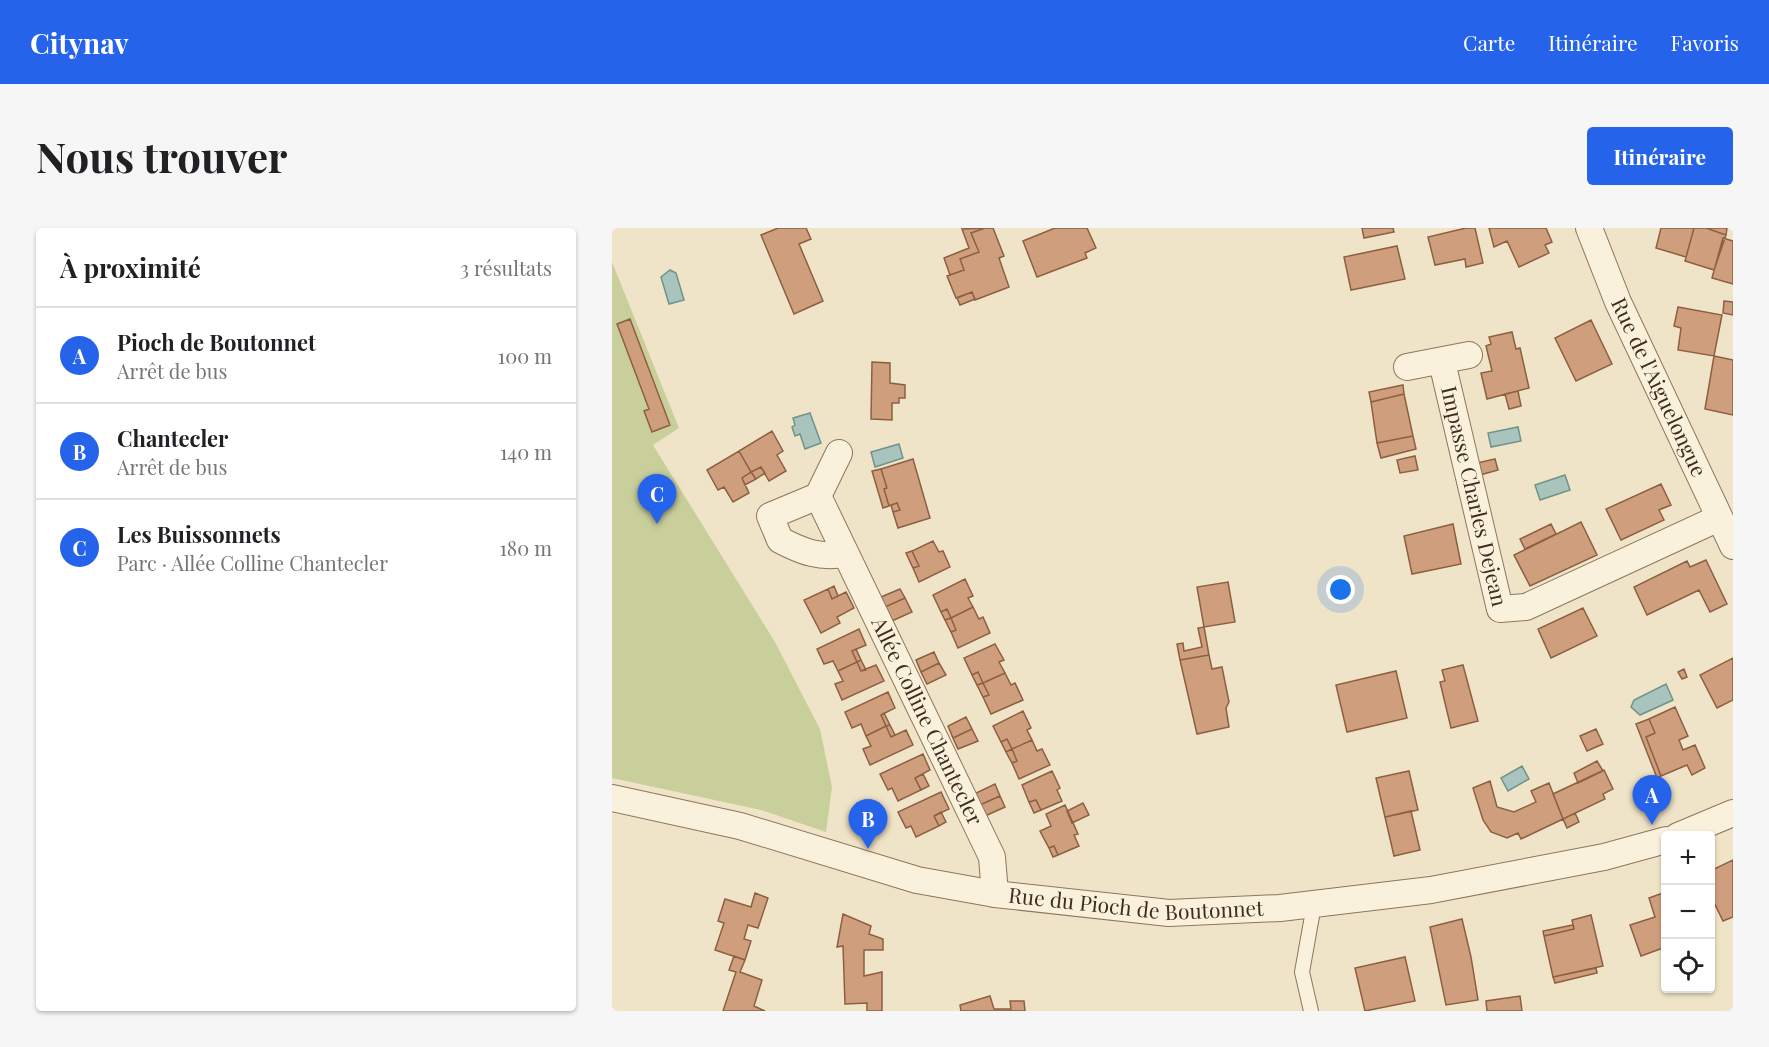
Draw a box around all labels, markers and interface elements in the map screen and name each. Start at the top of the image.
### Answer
text: Citynav [30,24,129,61]
text: Carte [1463,28,1515,56]
text: Itinéraire [1548,28,1638,56]
text: Favoris [1671,28,1739,56]
button: Itinéraire [1587,127,1733,185]
text: Nous trouver [36,128,287,184]
text: À proximité [60,250,201,285]
text: 3 résultats [460,254,552,281]
street label: Rue de l'Aiguelongue [1606,293,1714,481]
text: Pioch de Boutonnet [117,327,316,357]
text: A [73,342,86,369]
text: 100 m [498,342,552,369]
text: Arrêt de bus [117,357,227,384]
street label: Impasse Charles Dejean [1436,383,1515,609]
text: Chantecler [117,423,228,453]
text: B [73,438,86,465]
text: 140 m [500,438,552,465]
text: Arrêt de bus [117,453,227,480]
pin: C [638,474,676,524]
text: Les Buissonnets [117,519,281,549]
text: C [72,534,87,561]
text: 180 m [499,534,552,561]
text: Parc · Allée Colline Chantecler [117,549,388,576]
your location [1326,575,1355,604]
street label: Allée Colline Chantecler [866,611,991,830]
pin: A [1632,776,1672,825]
pin: B [848,800,888,849]
map controls [1661,831,1715,993]
button: + [1661,831,1715,885]
street label: Rue du Pioch de Boutonnet [1007,880,1265,925]
button: − [1661,885,1715,939]
button: locate [1661,939,1715,993]

